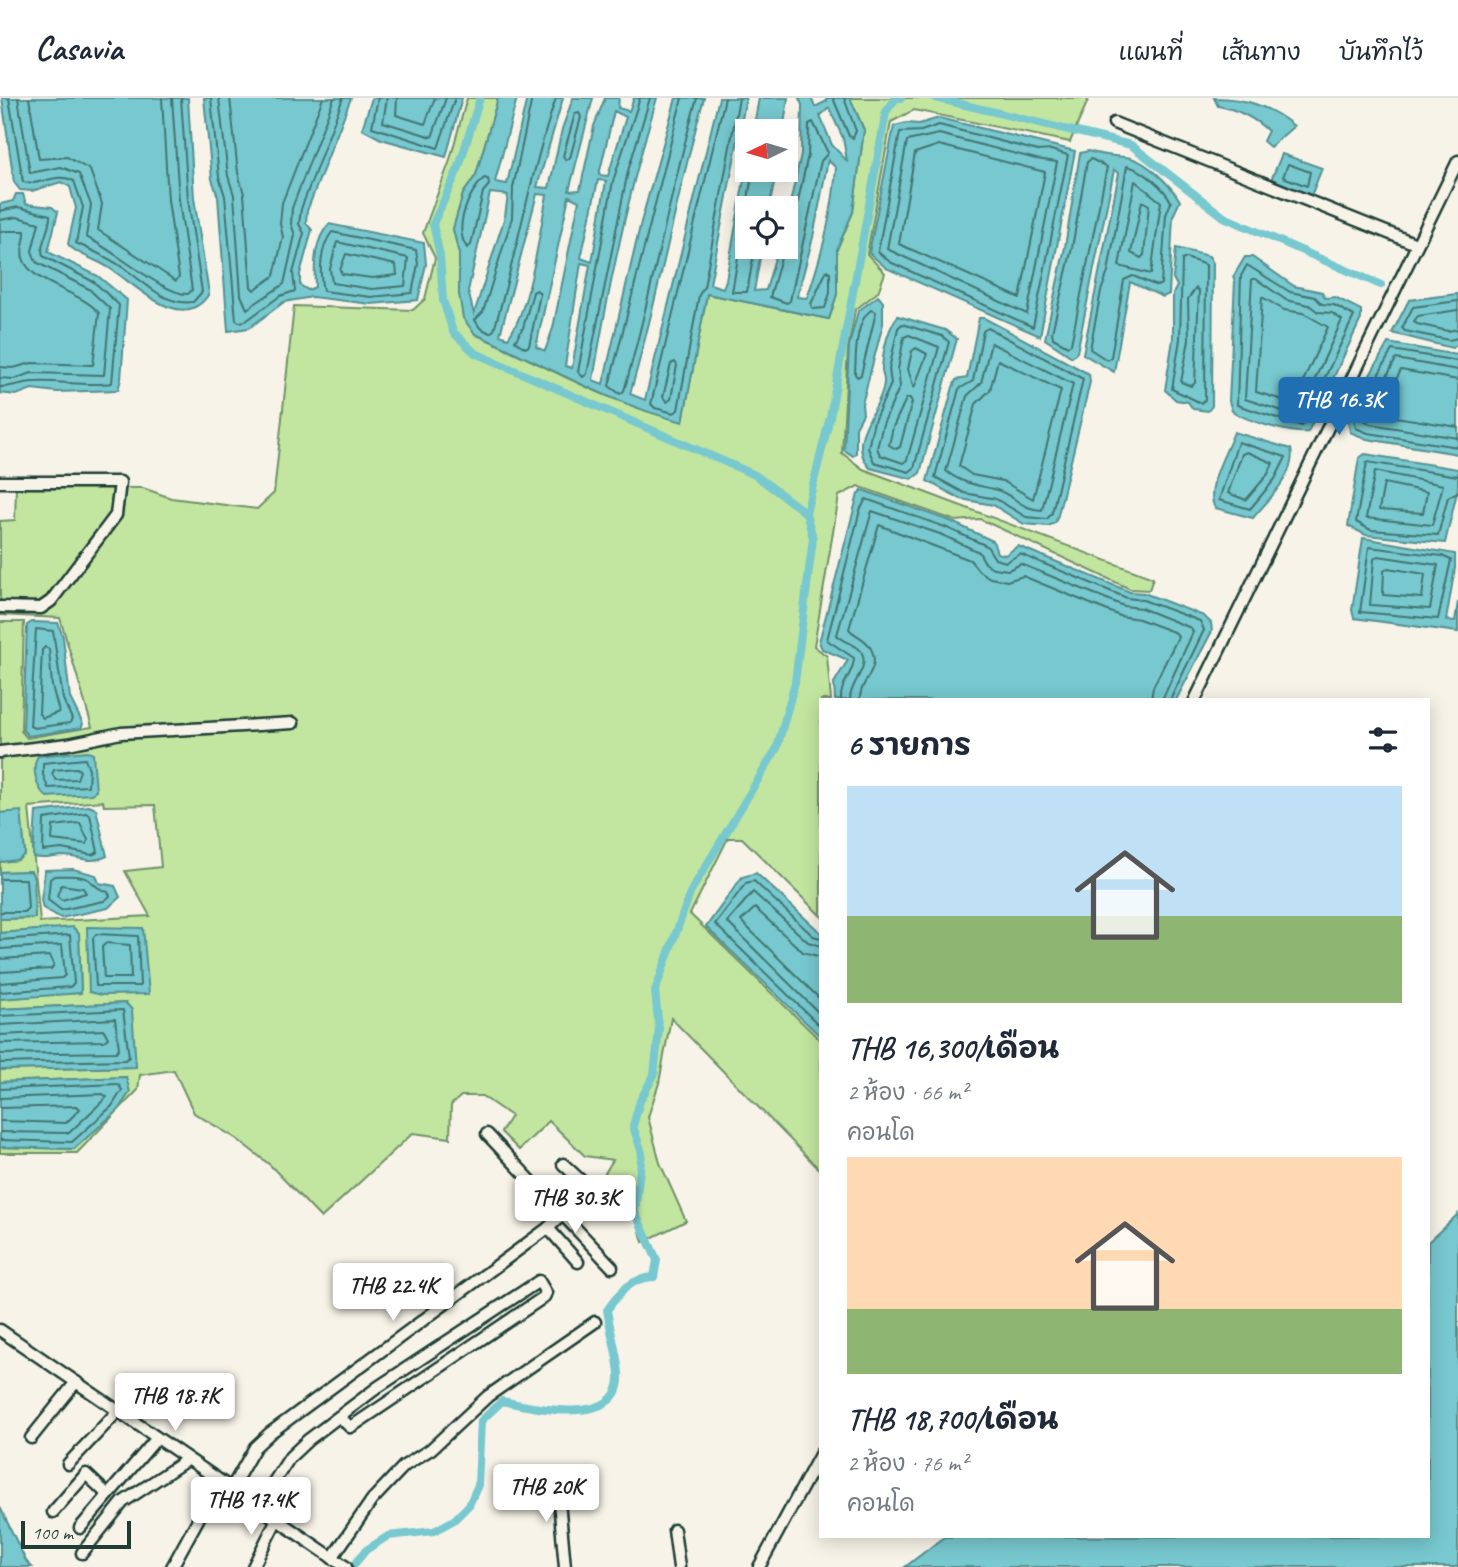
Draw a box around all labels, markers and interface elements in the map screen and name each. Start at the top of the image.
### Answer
text: Casavia [35,27,123,69]
text: แผนที่ [1118,37,1183,67]
text: เส้นทาง [1221,37,1301,67]
text: บันทึกไว้ [1339,37,1423,67]
north arrow [735,119,798,182]
map controls [735,119,798,259]
button: locate [735,196,798,259]
pin: THB 16.3K [1259,378,1419,437]
text: THB 16.3K [1294,385,1384,414]
icon: filters [1364,721,1402,759]
text: 6 รายการ [847,726,971,764]
icon: home [1062,832,1188,958]
text: THB 16,300/เดือน [847,1029,1059,1067]
text: 2 ห้อง · 66 m² [847,1078,967,1107]
text: คอนโด [847,1118,915,1147]
pin: THB 30.3K [495,1176,655,1235]
text: THB 30.3K [531,1183,619,1212]
icon: home [1062,1203,1188,1329]
pin: THB 22.4K [313,1264,473,1323]
text: THB 22.4K [349,1271,437,1300]
pin: THB 18.7K [95,1374,255,1433]
text: THB 18.7K [131,1381,219,1410]
text: THB 18,700/เดือน [847,1400,1059,1438]
text: 2 ห้อง · 76 m² [847,1449,967,1478]
pin: THB 20K [481,1464,611,1524]
text: THB 20K [509,1472,583,1501]
pin: THB 17.4K [171,1478,331,1537]
text: THB 17.4K [207,1485,295,1514]
text: คอนโด [847,1489,915,1518]
scale bar [21,1518,131,1550]
text: 100 m [32,1521,73,1545]

